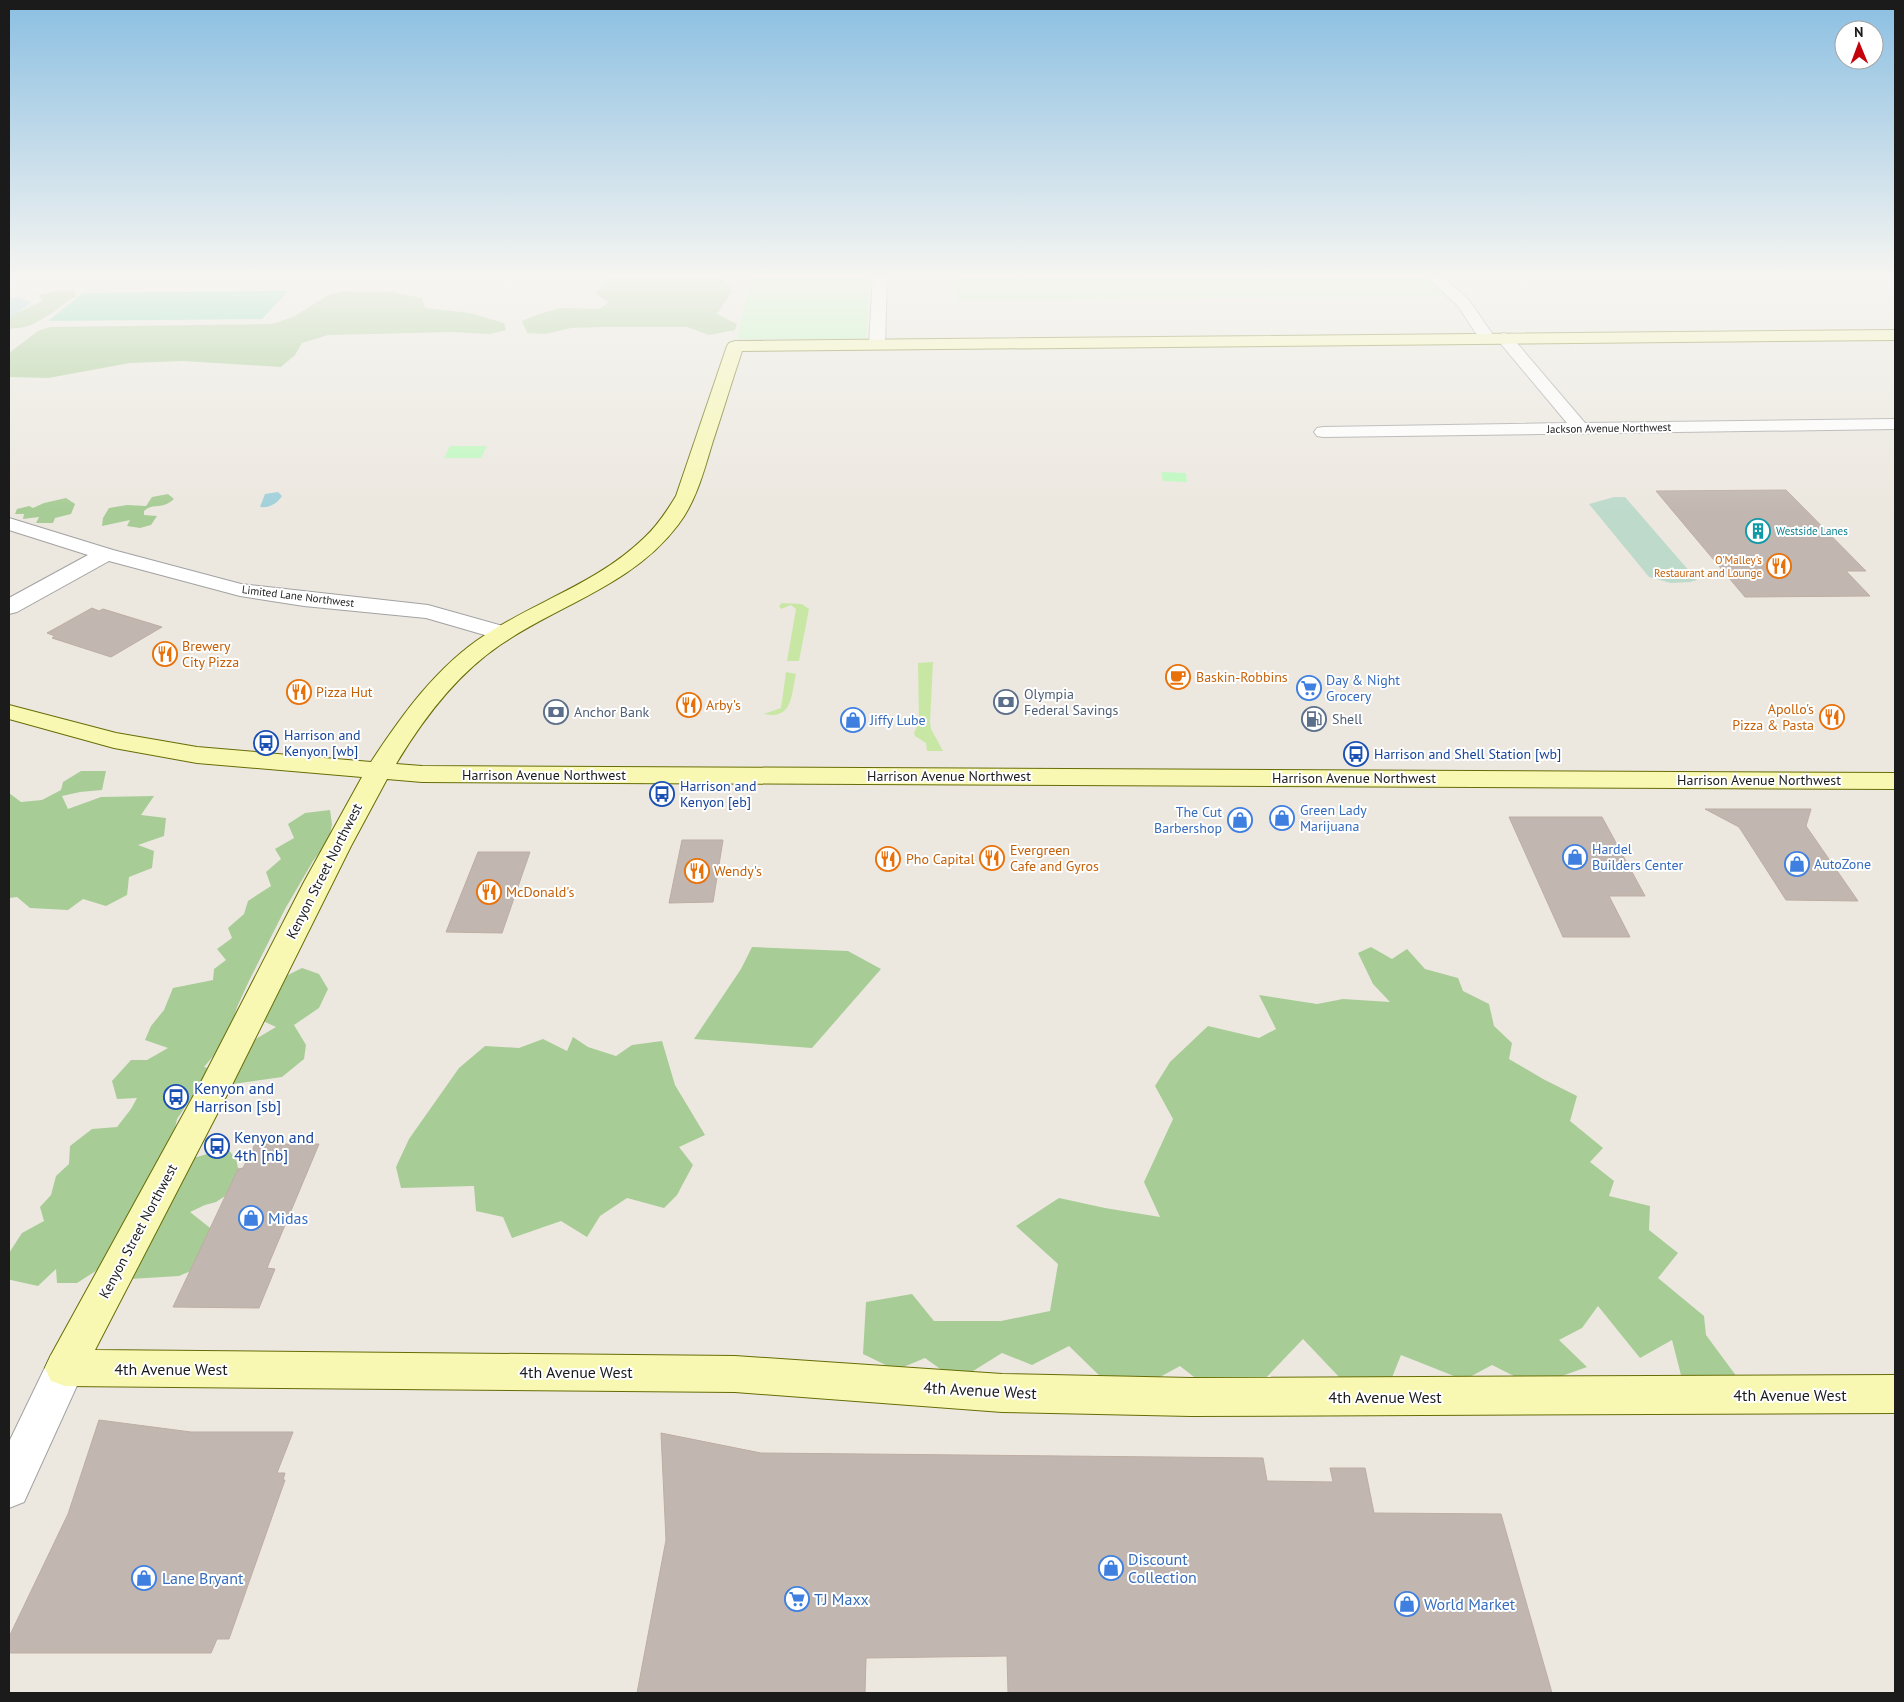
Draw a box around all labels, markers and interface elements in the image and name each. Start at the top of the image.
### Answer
north arrow [1834,20,1884,70]
text: N [1854,23,1864,41]
street label: Jackson Avenue Northwest [1546,420,1672,436]
building icon: Westside Lanes [1745,518,1771,544]
place label: Westside Lanes [1776,524,1848,538]
place label: O'Malley's Restaurant and Lounge [1654,553,1762,580]
restaurant icon: O'Malley's Restaurant and Lounge [1766,553,1792,579]
street label: Limited Lane Northwest [241,582,355,610]
place label: Brewery City Pizza [182,637,239,671]
restaurant icon: Brewery City Pizza [152,641,178,667]
cafe icon: Baskin-Robbins [1165,664,1191,690]
place label: Baskin-Robbins [1196,668,1288,686]
place label: Day & Night Grocery [1326,671,1400,705]
supermarket icon: Day & Night Grocery [1296,675,1322,701]
restaurant icon: Pizza Hut [286,679,312,705]
place label: Pizza Hut [316,683,373,701]
place label: Olympia Federal Savings [1024,685,1119,719]
bank icon: Olympia Federal Savings [993,689,1019,715]
restaurant icon: Arby's [676,692,702,718]
place label: Arby's [706,696,741,714]
bank icon: Anchor Bank [543,699,569,725]
place label: Apollo's Pizza & Pasta [1732,700,1814,734]
place label: Anchor Bank [574,703,650,721]
restaurant icon: Apollo's Pizza & Pasta [1819,704,1845,730]
fuel station icon: Shell [1301,706,1327,732]
shop icon: Jiffy Lube [840,707,866,733]
place label: Shell [1332,710,1362,728]
place label: Jiffy Lube [869,711,926,729]
place label: Harrison and Kenyon [wb] [284,726,361,760]
bus stop icon: Harrison and Kenyon [wb] [253,730,279,756]
bus stop icon: Harrison and Shell Station [wb] [1343,741,1369,767]
place label: Harrison and Shell Station [wb] [1374,745,1561,763]
street label: Harrison Avenue Northwest [462,766,626,784]
street label: Harrison Avenue Northwest [867,767,1031,785]
street label: Harrison Avenue Northwest [1272,769,1436,787]
street label: Harrison Avenue Northwest [1677,771,1841,789]
place label: Harrison and Kenyon [eb] [680,777,757,811]
bus stop icon: Harrison and Kenyon [eb] [649,781,675,807]
street label: Kenyon Street Northwest [282,800,366,942]
place label: Green Lady Marijuana [1300,801,1367,835]
place label: The Cut Barbershop [1154,803,1222,837]
shop icon: Green Lady Marijuana [1269,805,1295,831]
shop icon: The Cut Barbershop [1227,807,1253,833]
place label: Hardel Builders Center [1592,840,1684,874]
place label: Evergreen Cafe and Gyros [1010,841,1099,875]
shop icon: Hardel Builders Center [1562,844,1588,870]
restaurant icon: Evergreen Cafe and Gyros [979,845,1005,871]
restaurant icon: Pho Capital [875,846,901,872]
place label: Pho Capital [906,850,975,868]
shop icon: AutoZone [1784,851,1810,877]
place label: AutoZone [1814,855,1871,873]
restaurant icon: Wendy's [684,858,710,884]
place label: Wendy's [714,862,762,880]
restaurant icon: McDonald's [476,879,502,905]
place label: McDonald's [506,883,574,901]
place label: Kenyon and Harrison [sb] [194,1078,281,1116]
bus stop icon: Kenyon and Harrison [sb] [163,1084,189,1110]
place label: Kenyon and 4th [nb] [234,1127,314,1165]
bus stop icon: Kenyon and 4th [nb] [204,1133,230,1159]
street label: Kenyon Street Northwest [95,1160,181,1301]
shop icon: Midas [238,1205,264,1231]
place label: Midas [268,1208,308,1228]
street label: 4th Avenue West [114,1359,228,1379]
street label: 4th Avenue West [519,1362,633,1382]
street label: 4th Avenue West [923,1377,1038,1403]
street label: 4th Avenue West [1733,1385,1847,1405]
street label: 4th Avenue West [1328,1387,1442,1407]
place label: Discount Collection [1128,1549,1197,1587]
shop icon: Discount Collection [1098,1555,1124,1581]
shop icon: Lane Bryant [131,1565,157,1591]
place label: Lane Bryant [162,1568,244,1588]
supermarket icon: TJ Maxx [784,1586,810,1612]
place label: TJ Maxx [814,1589,869,1609]
shop icon: World Market [1394,1591,1420,1617]
place label: World Market [1424,1594,1516,1614]

